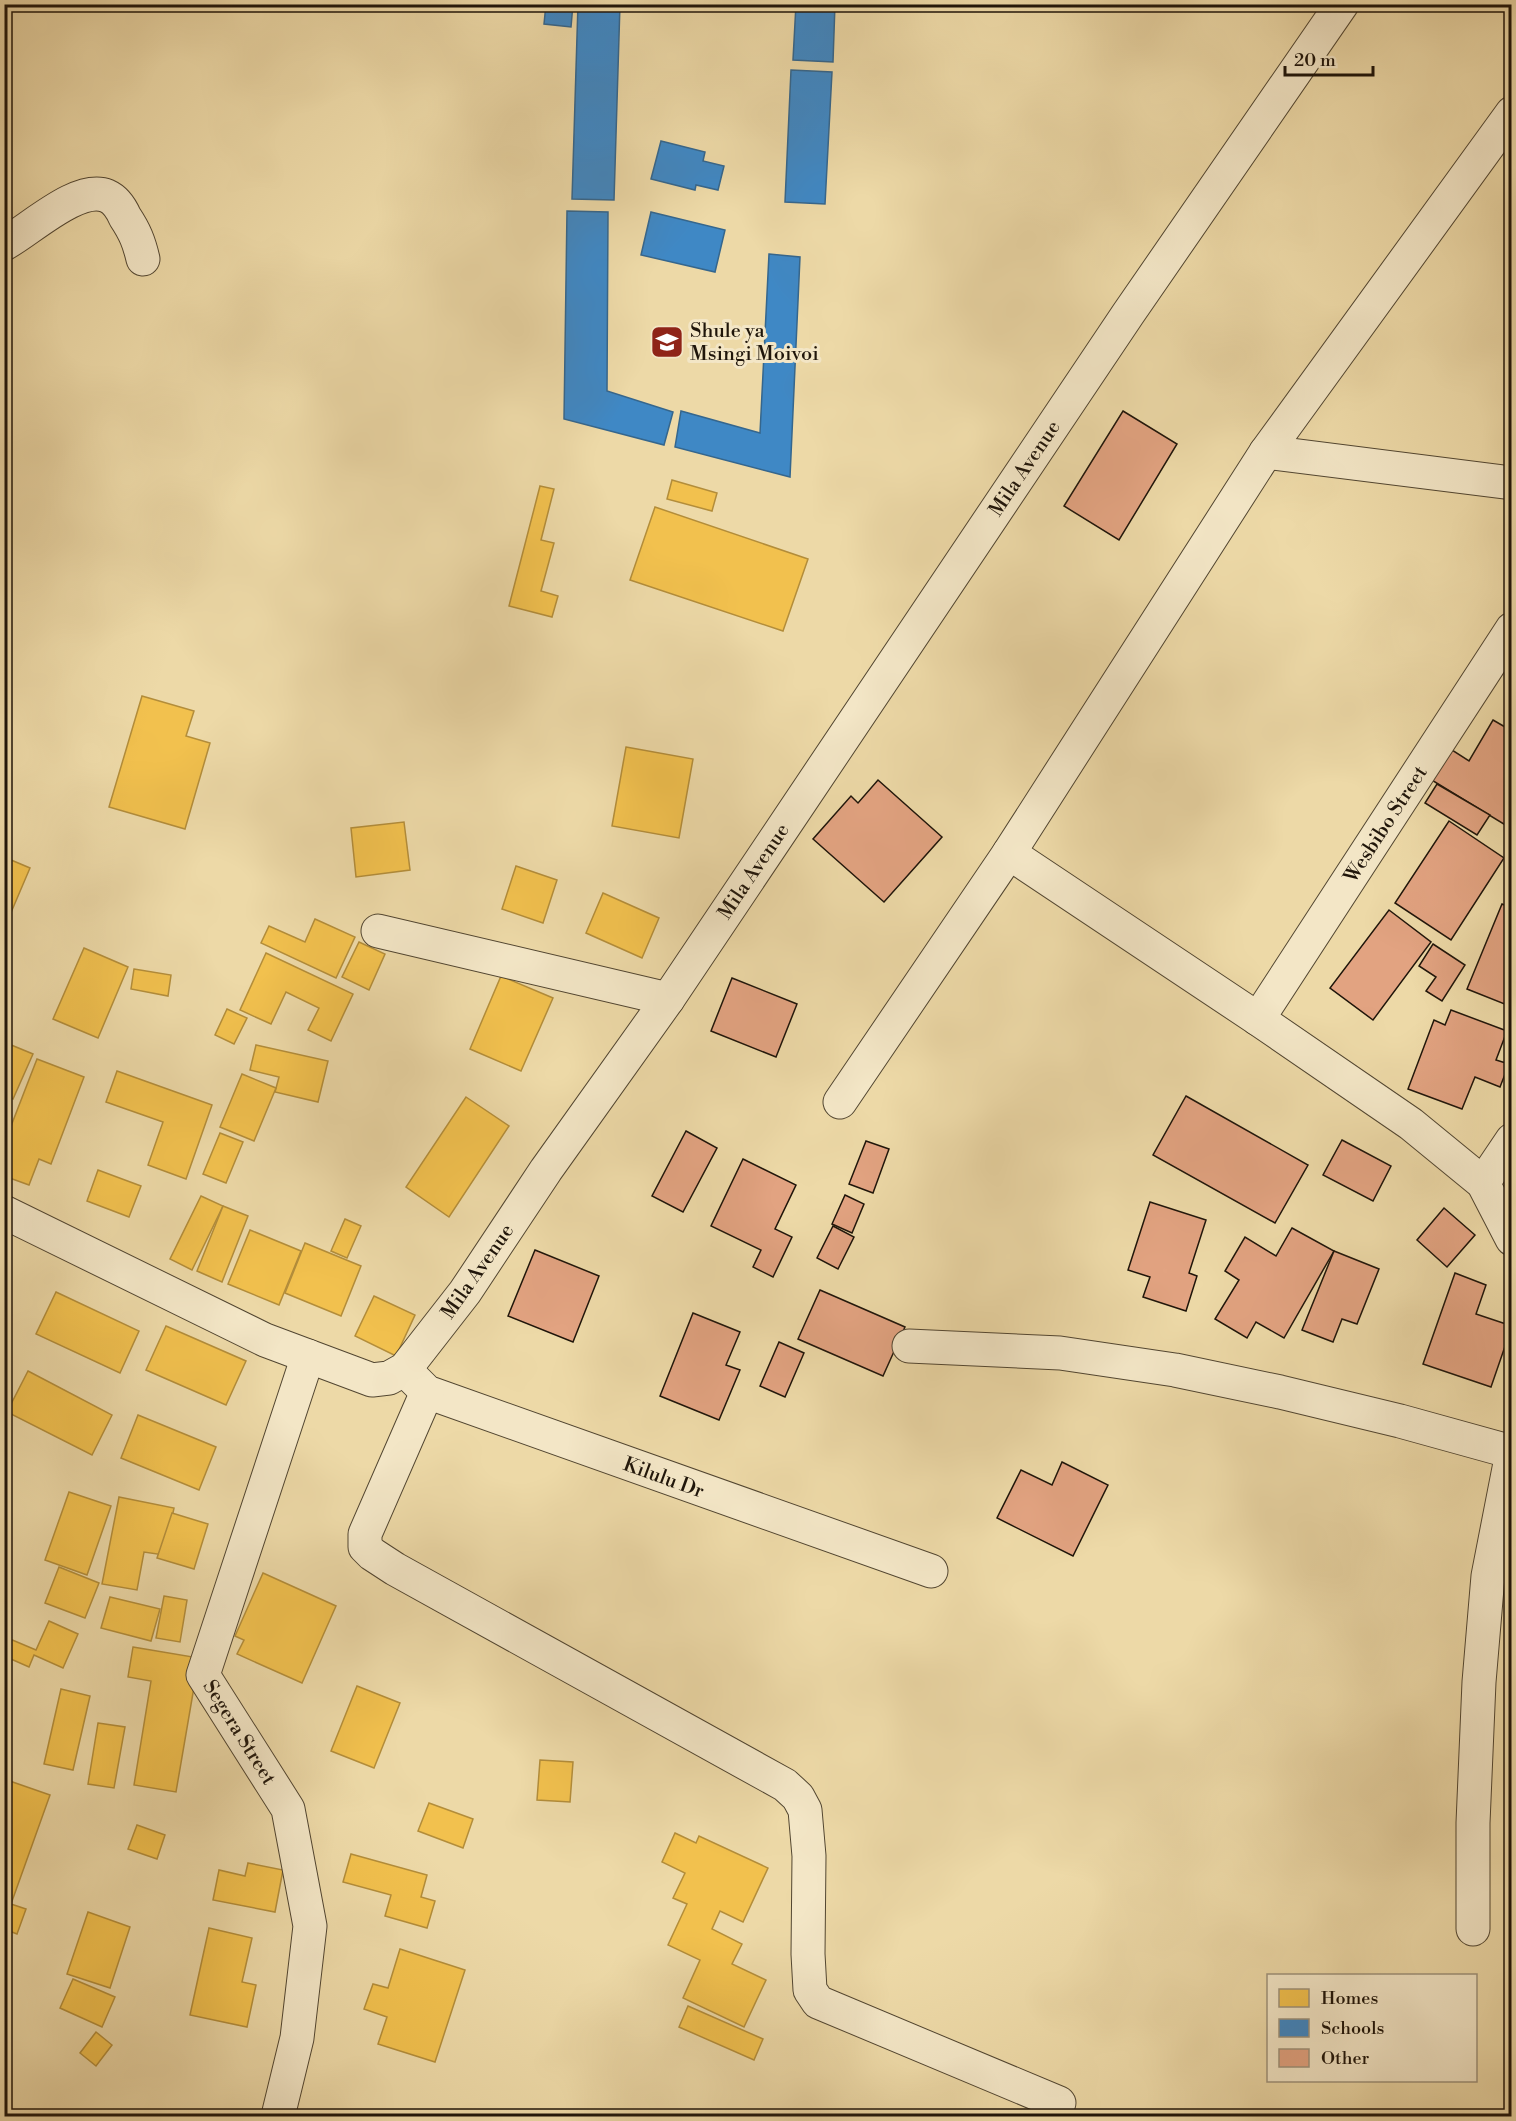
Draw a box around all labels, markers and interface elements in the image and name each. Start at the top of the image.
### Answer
scale bar [1285,39,1374,77]
text: 20 m [1294,49,1336,72]
place label: Shule ya Msingi Moivoi [690,319,819,367]
school or university icon: Shule ya Msingi Moivoi [649,324,685,360]
street label: Mila Avenue [984,416,1066,522]
street label: Wesbibo Street [1339,761,1433,889]
street label: Mila Avenue [713,819,795,925]
street label: Mila Avenue [436,1219,520,1324]
street label: Kilulu Dr [620,1452,708,1505]
street label: Segera Street [197,1676,281,1790]
legend [1267,1974,1477,2082]
text: Homes [1321,1987,1378,2010]
text: Schools [1321,2017,1385,2040]
text: Other [1321,2047,1369,2070]

